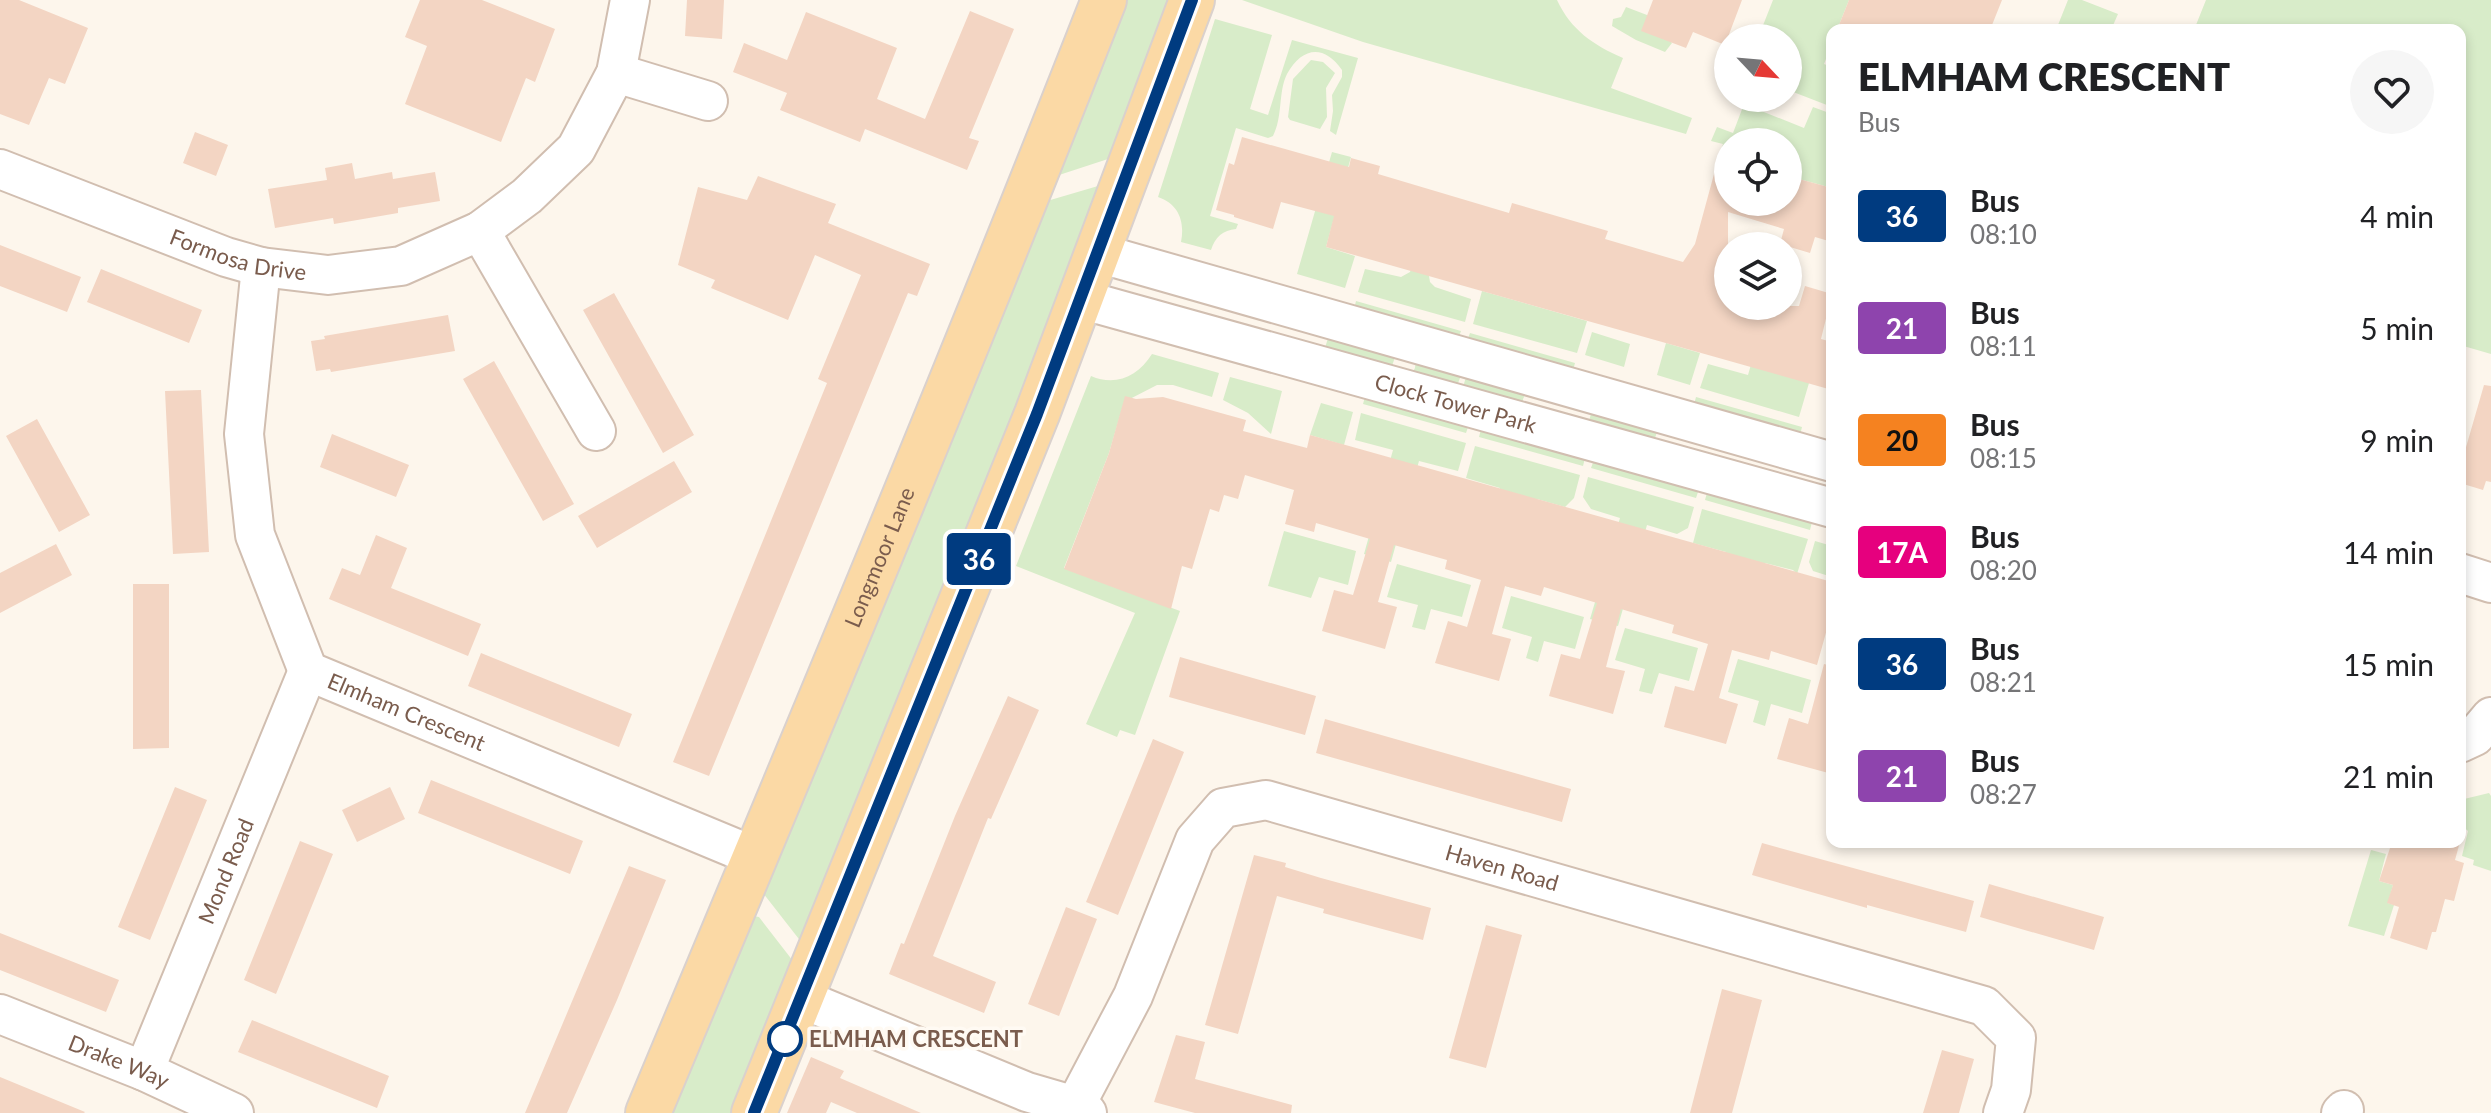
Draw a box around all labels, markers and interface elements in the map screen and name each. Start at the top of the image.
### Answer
north arrow [1714,24,1802,112]
map controls [1714,24,1802,320]
button: heart [2350,50,2434,134]
text: ELMHAM CRESCENT [1858,53,2230,99]
text: Bus [1858,106,1900,138]
button: locate [1714,128,1802,216]
text: Bus [1970,182,2020,218]
text: 4 min [2360,198,2434,234]
text: 36 [1886,199,1918,233]
text: 08:10 [1970,218,2037,250]
street label: Formosa Drive [166,223,308,285]
button: layers [1714,232,1802,320]
text: Bus [1970,294,2020,330]
text: 5 min [2360,310,2434,346]
text: 21 [1886,311,1918,345]
text: 08:11 [1970,330,2037,362]
street label: Clock Tower Park [1372,368,1541,438]
text: Bus [1970,406,2020,442]
text: 9 min [2360,422,2434,458]
text: 20 [1886,423,1918,457]
text: 08:15 [1970,442,2037,474]
street label: Longmoor Lane [838,483,920,631]
text: Bus [1970,518,2020,554]
line badge: 36 [943,533,1015,585]
text: 14 min [2343,534,2434,570]
text: 17A [1876,535,1928,569]
text: 36 [963,542,995,576]
text: 08:20 [1970,554,2037,586]
text: Bus [1970,630,2020,666]
text: 15 min [2343,646,2434,682]
text: 36 [1886,647,1918,681]
text: 08:21 [1970,666,2037,698]
street label: Elmham Crescent [324,667,490,756]
text: Bus [1970,742,2020,778]
text: 21 min [2343,758,2434,794]
text: 21 [1886,759,1918,793]
text: 08:27 [1970,778,2037,810]
street label: Mond Road [192,814,259,928]
street label: Haven Road [1442,838,1562,896]
marker: ELMHAM CRESCENT [768,1022,802,1056]
place label: ELMHAM CRESCENT [809,1025,1023,1052]
street label: Drake Way [65,1029,174,1094]

